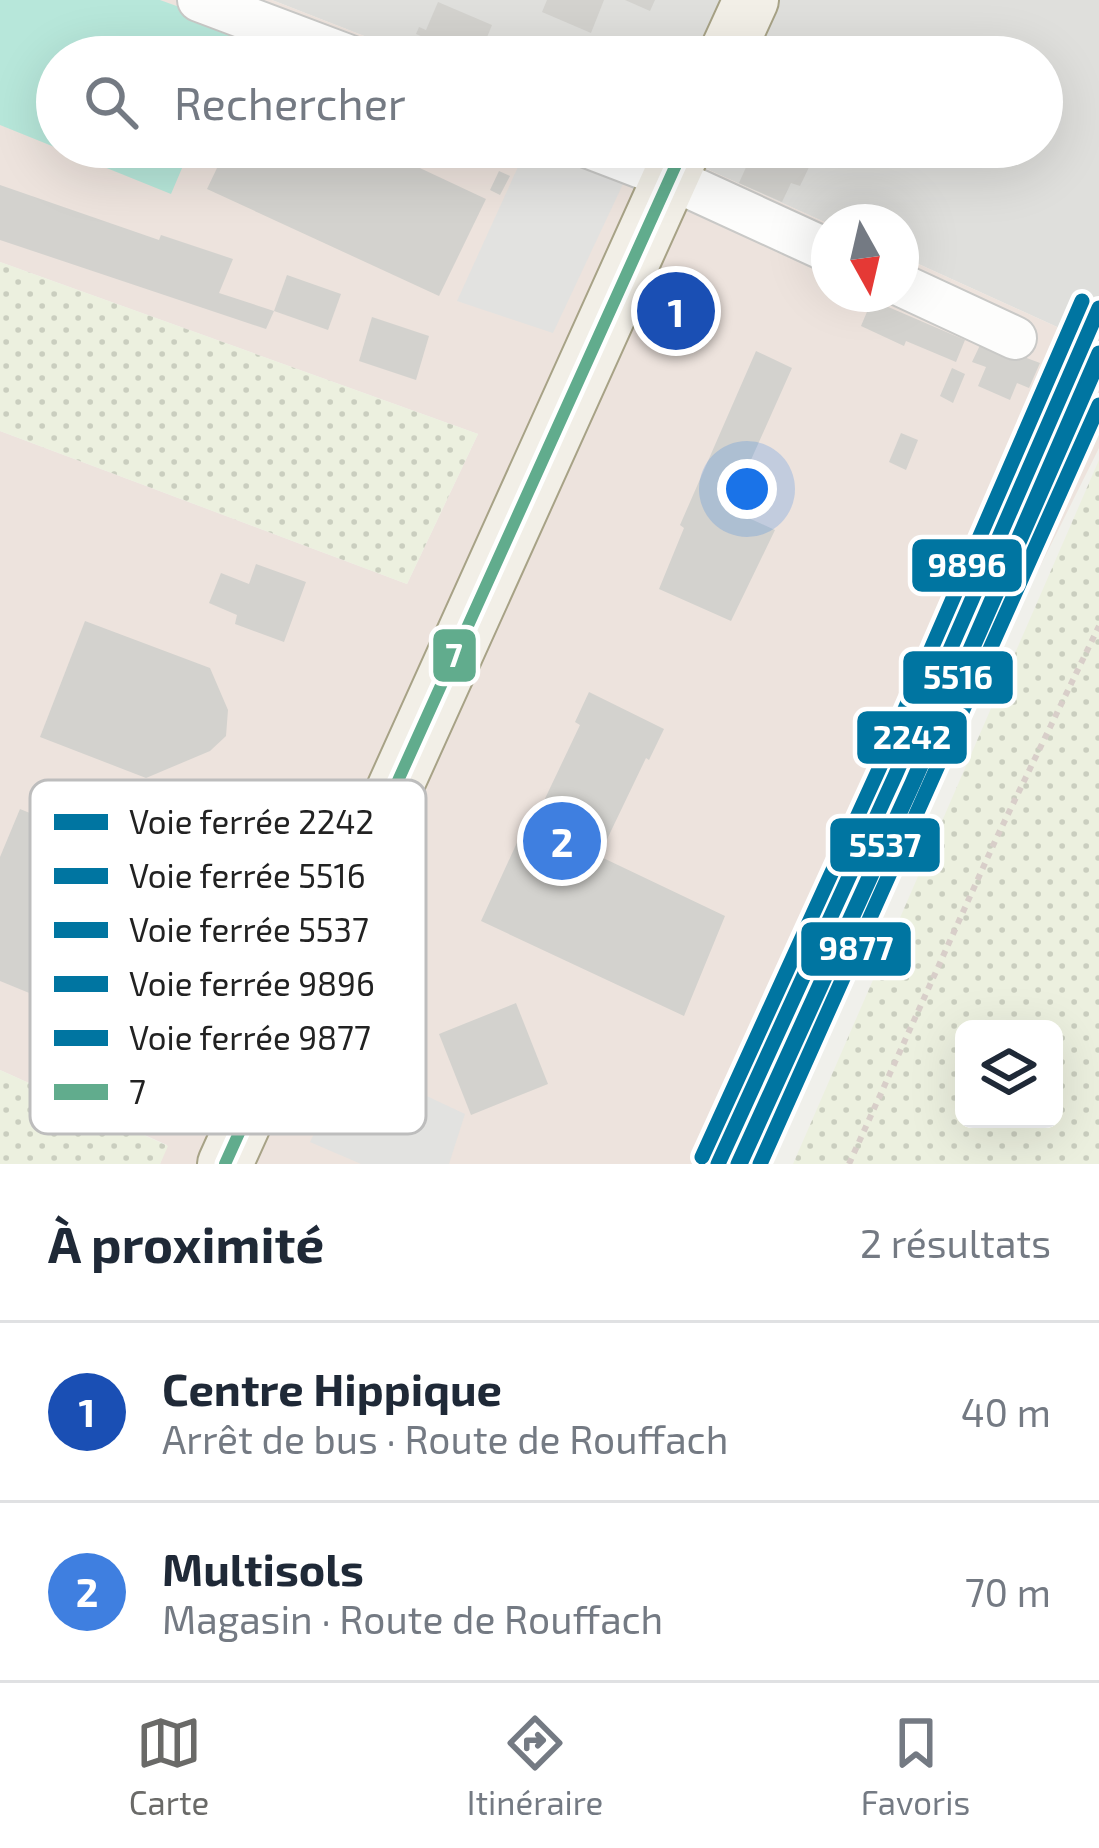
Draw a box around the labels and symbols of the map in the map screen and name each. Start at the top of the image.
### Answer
north arrow [811,204,919,312]
pin: 1 [637,266,715,356]
your location [717,459,777,519]
line badge: 9896 [910,537,1024,594]
text: 9896 [928,544,1006,584]
line badge: 7 [431,627,478,684]
text: 7 [445,634,463,674]
line badge: 5516 [901,649,1015,706]
text: 5516 [923,656,993,696]
line badge: 2242 [855,709,969,766]
text: 2242 [873,716,951,756]
legend [30,780,426,1134]
pin: 2 [523,796,601,886]
text: Voie ferrée 2242 [129,801,374,841]
line badge: 5537 [828,816,942,874]
text: 5537 [849,824,921,864]
text: Voie ferrée 5516 [129,855,366,895]
text: Voie ferrée 5537 [129,909,369,949]
line badge: 9877 [799,920,913,978]
text: 9877 [819,927,893,967]
text: Voie ferrée 9896 [129,963,375,1003]
text: Voie ferrée 9877 [129,1017,371,1057]
text: 7 [129,1071,146,1111]

